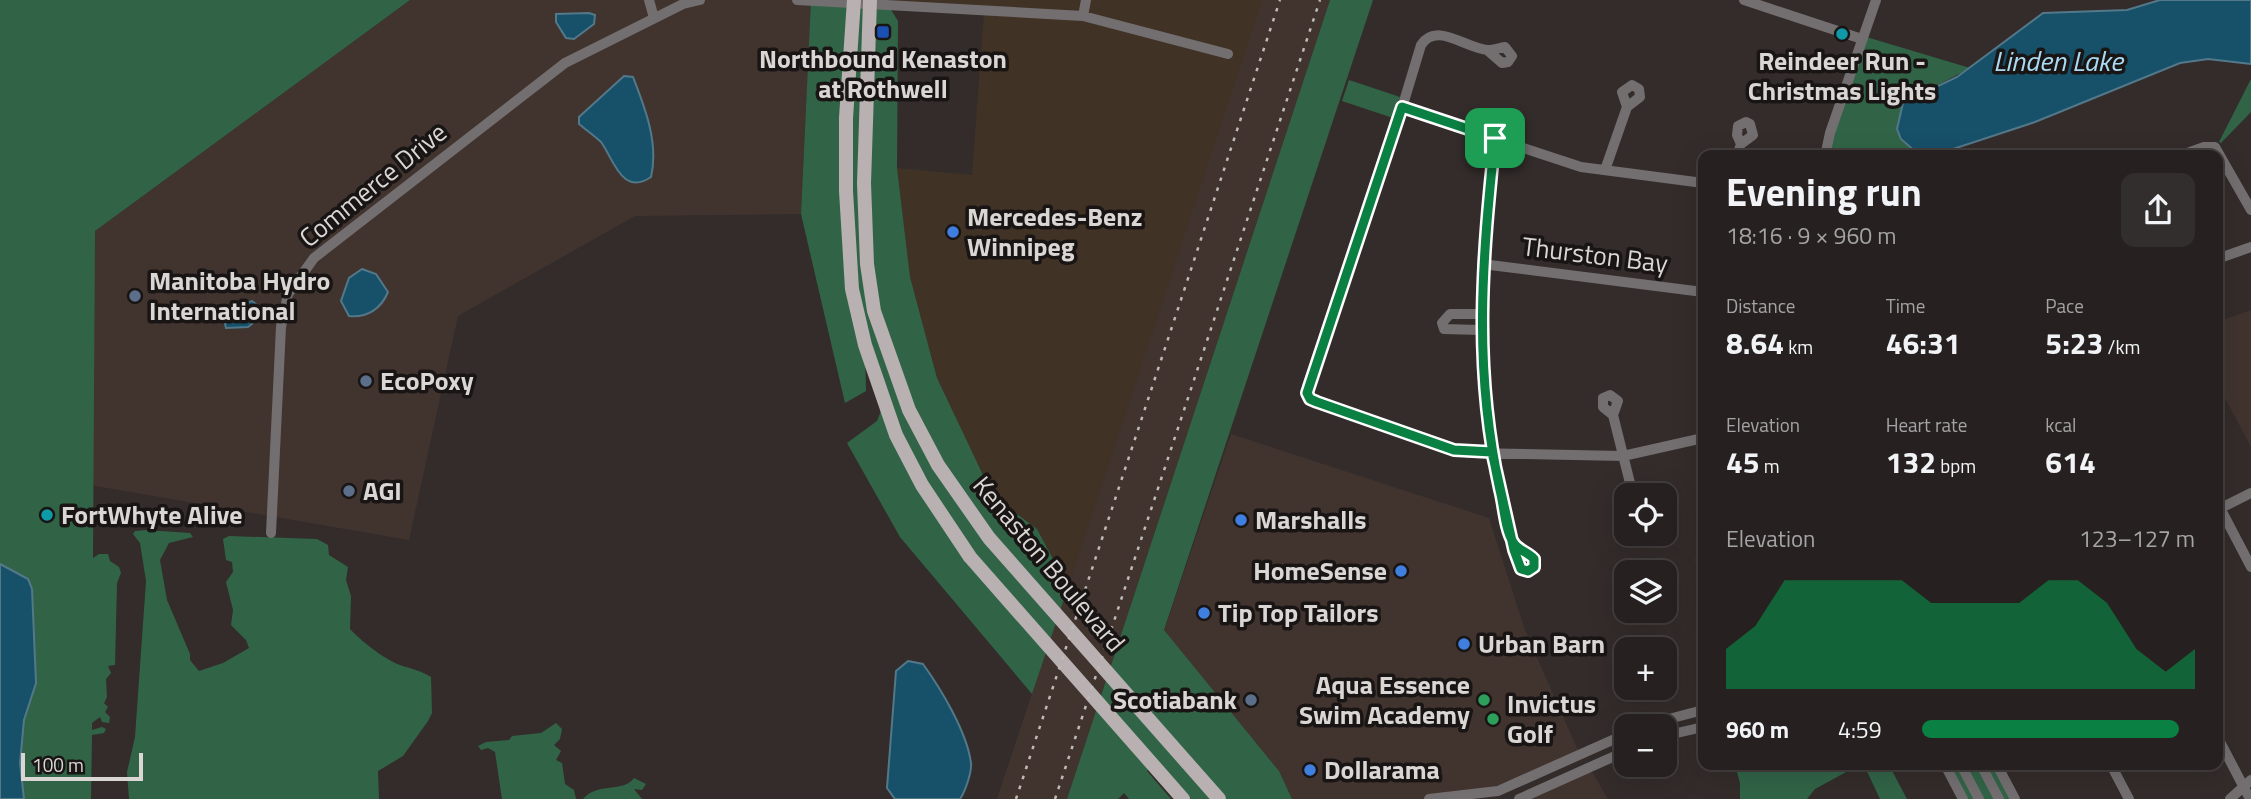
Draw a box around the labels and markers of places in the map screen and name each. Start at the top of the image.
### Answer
marker: Northbound Kenaston at Rothwell [875,24,891,40]
marker: Reindeer Run - Christmas Lights [1834,26,1850,42]
place label: Northbound Kenaston at Rothwell [759,39,1007,108]
place label: Reindeer Run - Christmas Lights [1748,41,1936,110]
pin [1465,108,1525,168]
place label: Mercedes-Benz Winnipeg [967,197,1143,266]
marker: Mercedes-Benz Winnipeg [945,224,961,240]
place label: Manitoba Hydro International [149,261,330,330]
marker: Manitoba Hydro International [127,288,143,304]
place label: EcoPoxy [380,361,474,400]
marker: EcoPoxy [358,373,374,389]
place label: AGI [363,471,402,510]
marker: AGI [341,483,357,499]
place label: FortWhyte Alive [61,495,243,534]
place label: Marshalls [1255,500,1367,539]
marker: FortWhyte Alive [39,507,55,523]
marker: Marshalls [1233,512,1249,528]
place label: HomeSense [1253,551,1387,590]
marker: HomeSense [1393,563,1409,579]
place label: Tip Top Tailors [1218,593,1378,632]
marker: Tip Top Tailors [1196,605,1212,621]
place label: Urban Barn [1478,624,1605,663]
marker: Urban Barn [1456,636,1472,652]
place label: Aqua Essence Swim Academy [1299,665,1470,734]
place label: Scotiabank [1113,680,1238,719]
place label: Invictus Golf [1507,684,1596,753]
marker: Scotiabank [1243,692,1259,708]
marker: Aqua Essence Swim Academy [1476,692,1492,708]
marker: Invictus Golf [1485,711,1501,727]
place label: Dollarama [1324,750,1440,789]
marker: Dollarama [1302,762,1318,778]

